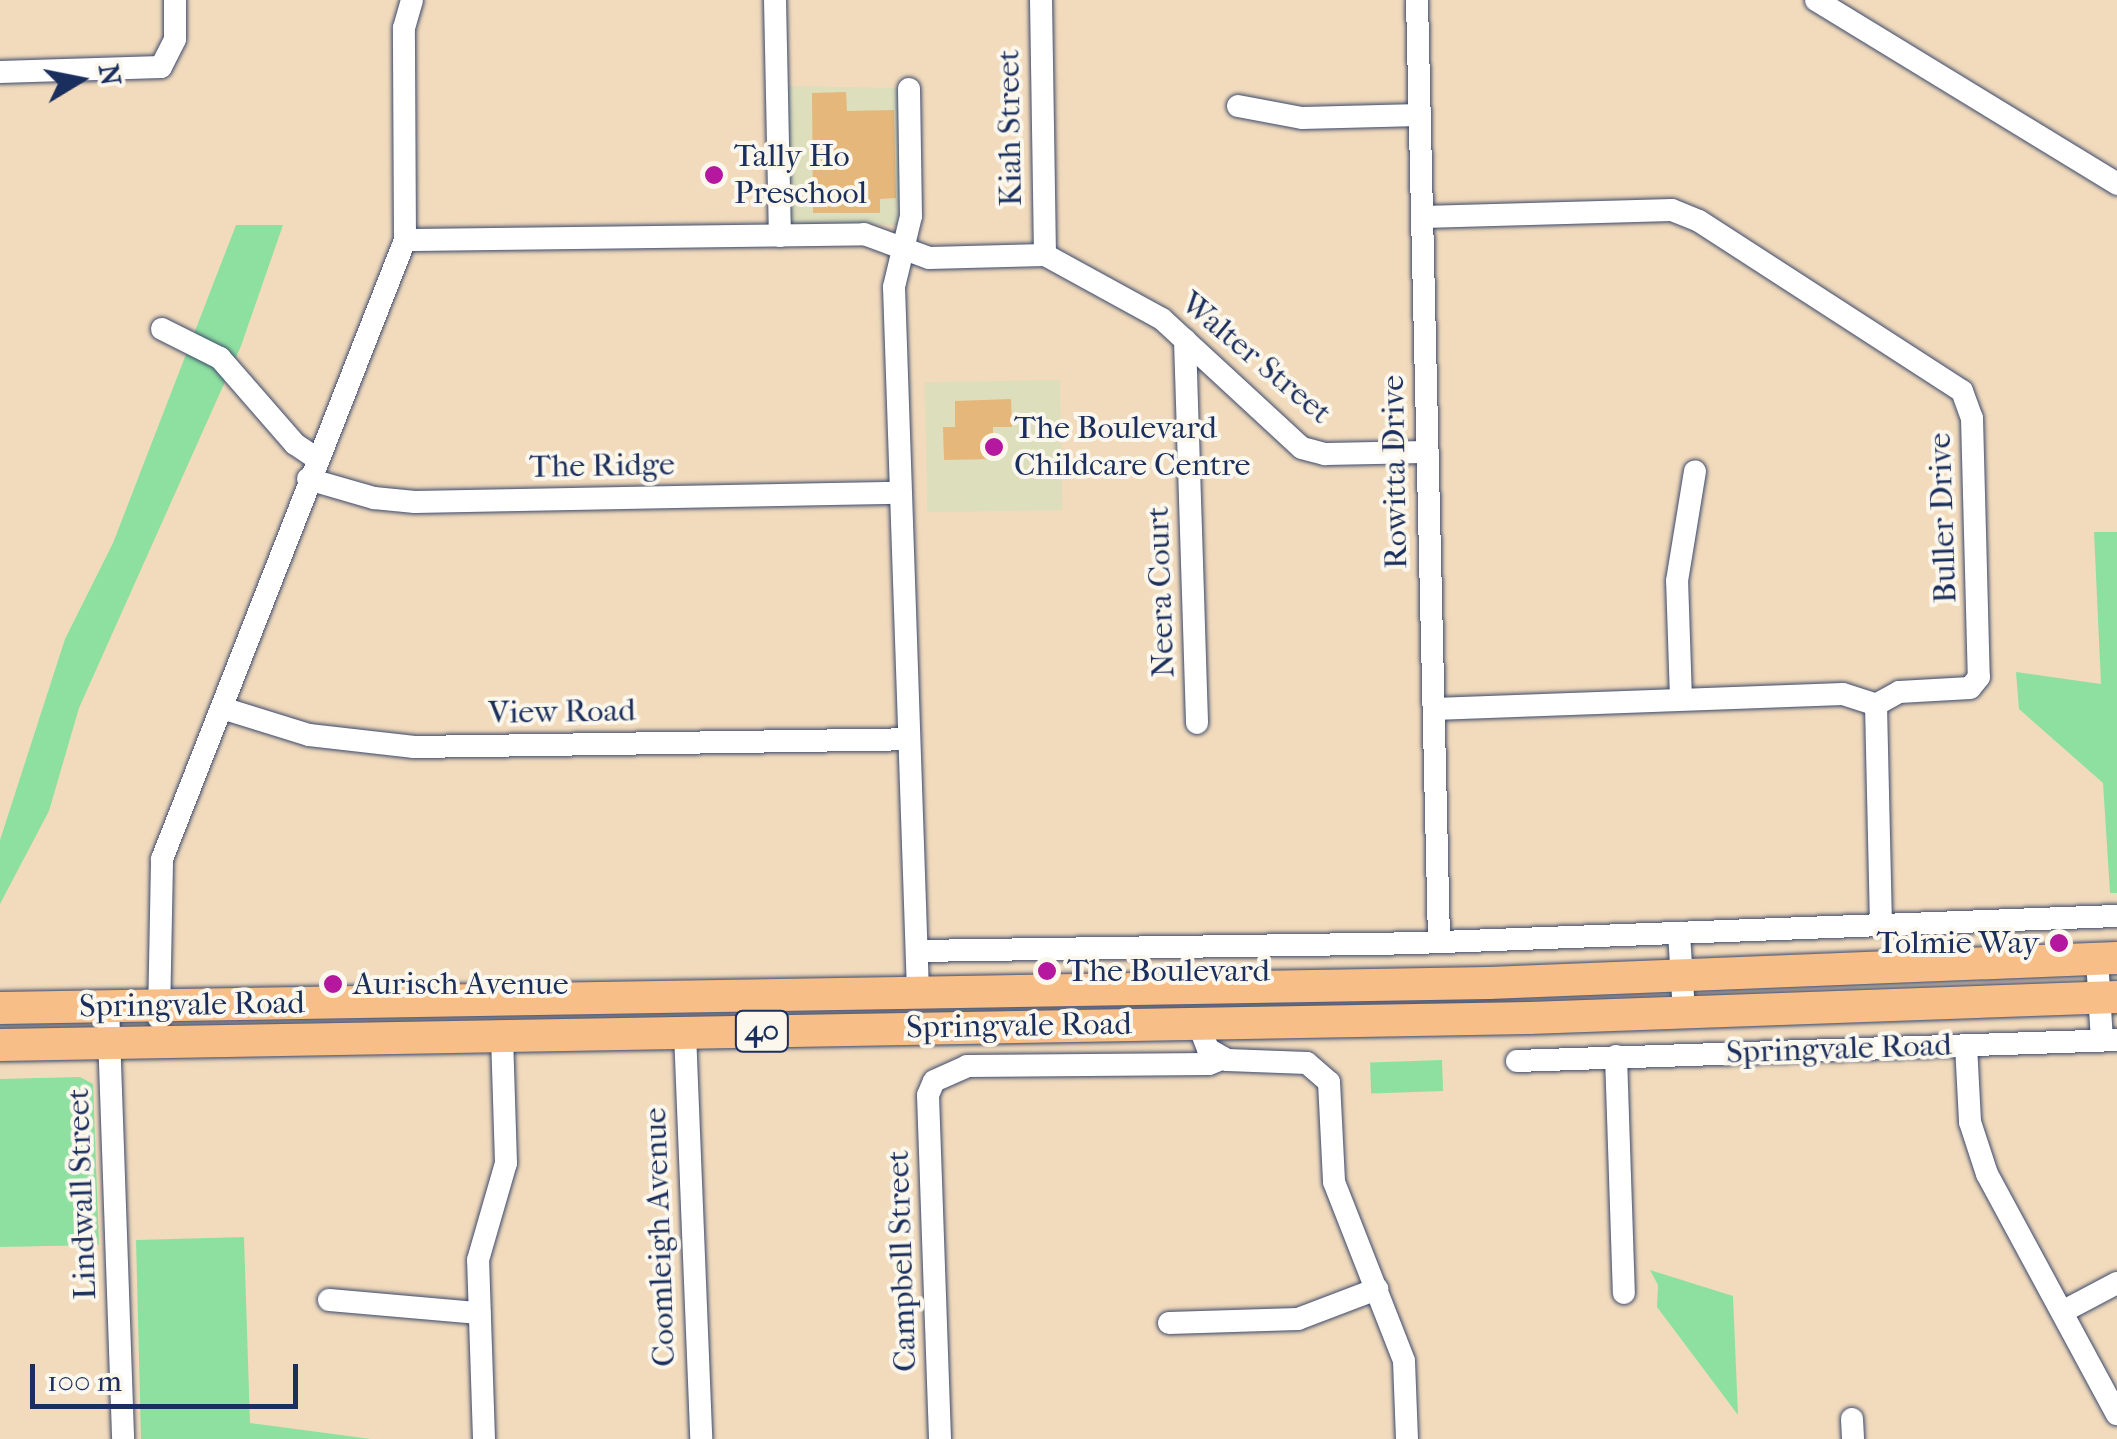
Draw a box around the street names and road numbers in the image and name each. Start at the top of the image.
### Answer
street label: Kiah Street [989,49,1031,207]
street label: Walter Street [1173,284,1339,432]
street label: Rowitta Drive [1374,375,1416,569]
street label: Buller Drive [1921,432,1965,604]
street label: The Ridge [529,446,675,486]
street label: Neera Court [1139,506,1183,678]
street label: View Road [488,692,636,732]
street label: Springvale Road [79,984,305,1026]
street label: Springvale Road [906,1005,1132,1047]
road number: 40 [734,1006,790,1056]
street label: Springvale Road [1726,1026,1952,1072]
street label: Lindwall Street [59,1088,105,1300]
street label: Coomleigh Avenue [636,1107,684,1367]
street label: Campbell Street [879,1150,925,1372]

